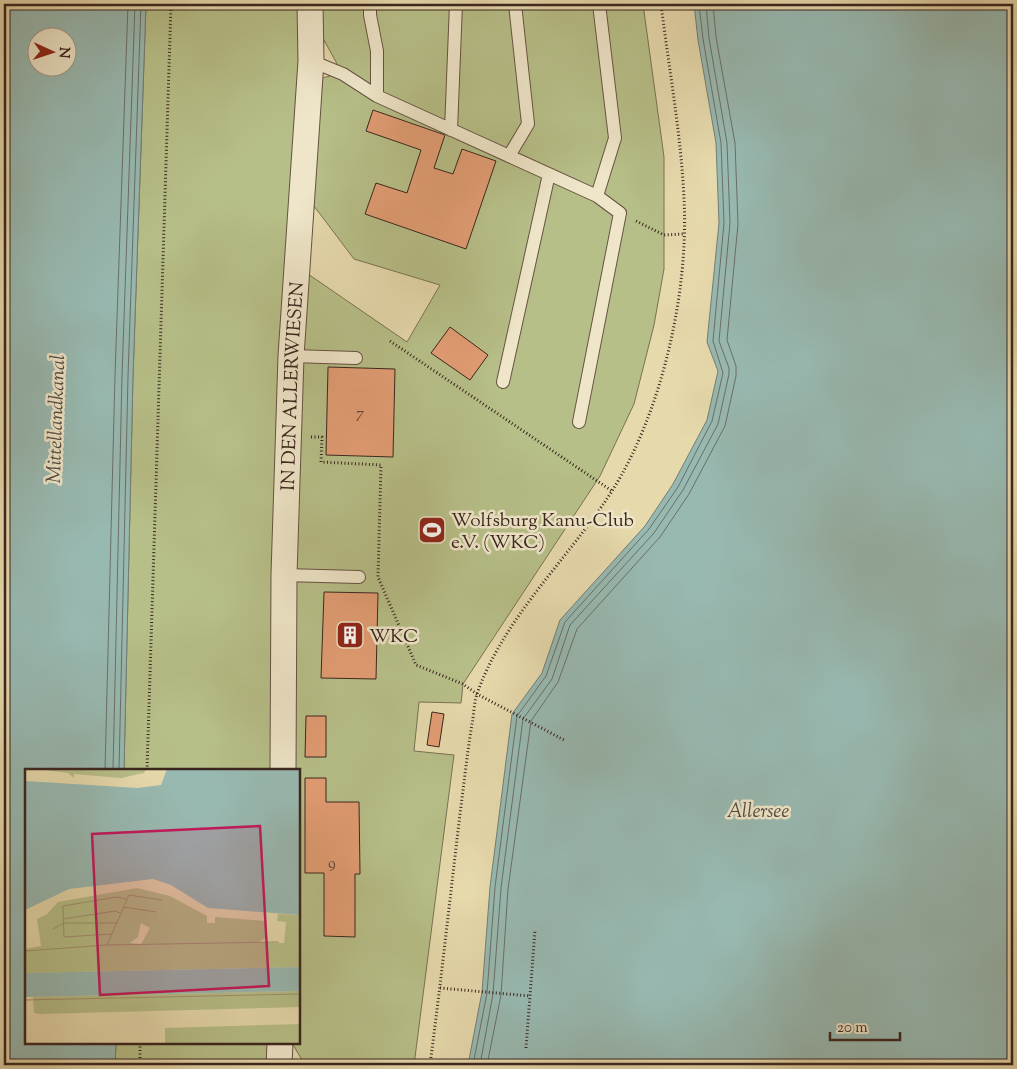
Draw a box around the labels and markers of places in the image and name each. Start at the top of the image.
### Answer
place label: Wolfsburg Kanu-Club e.V. (WKC) [451,508,634,557]
sports icon: Wolfsburg Kanu-Club e.V. (WKC) [417,515,447,545]
building icon: WKC [335,620,365,650]
place label: WKC [369,624,418,651]

